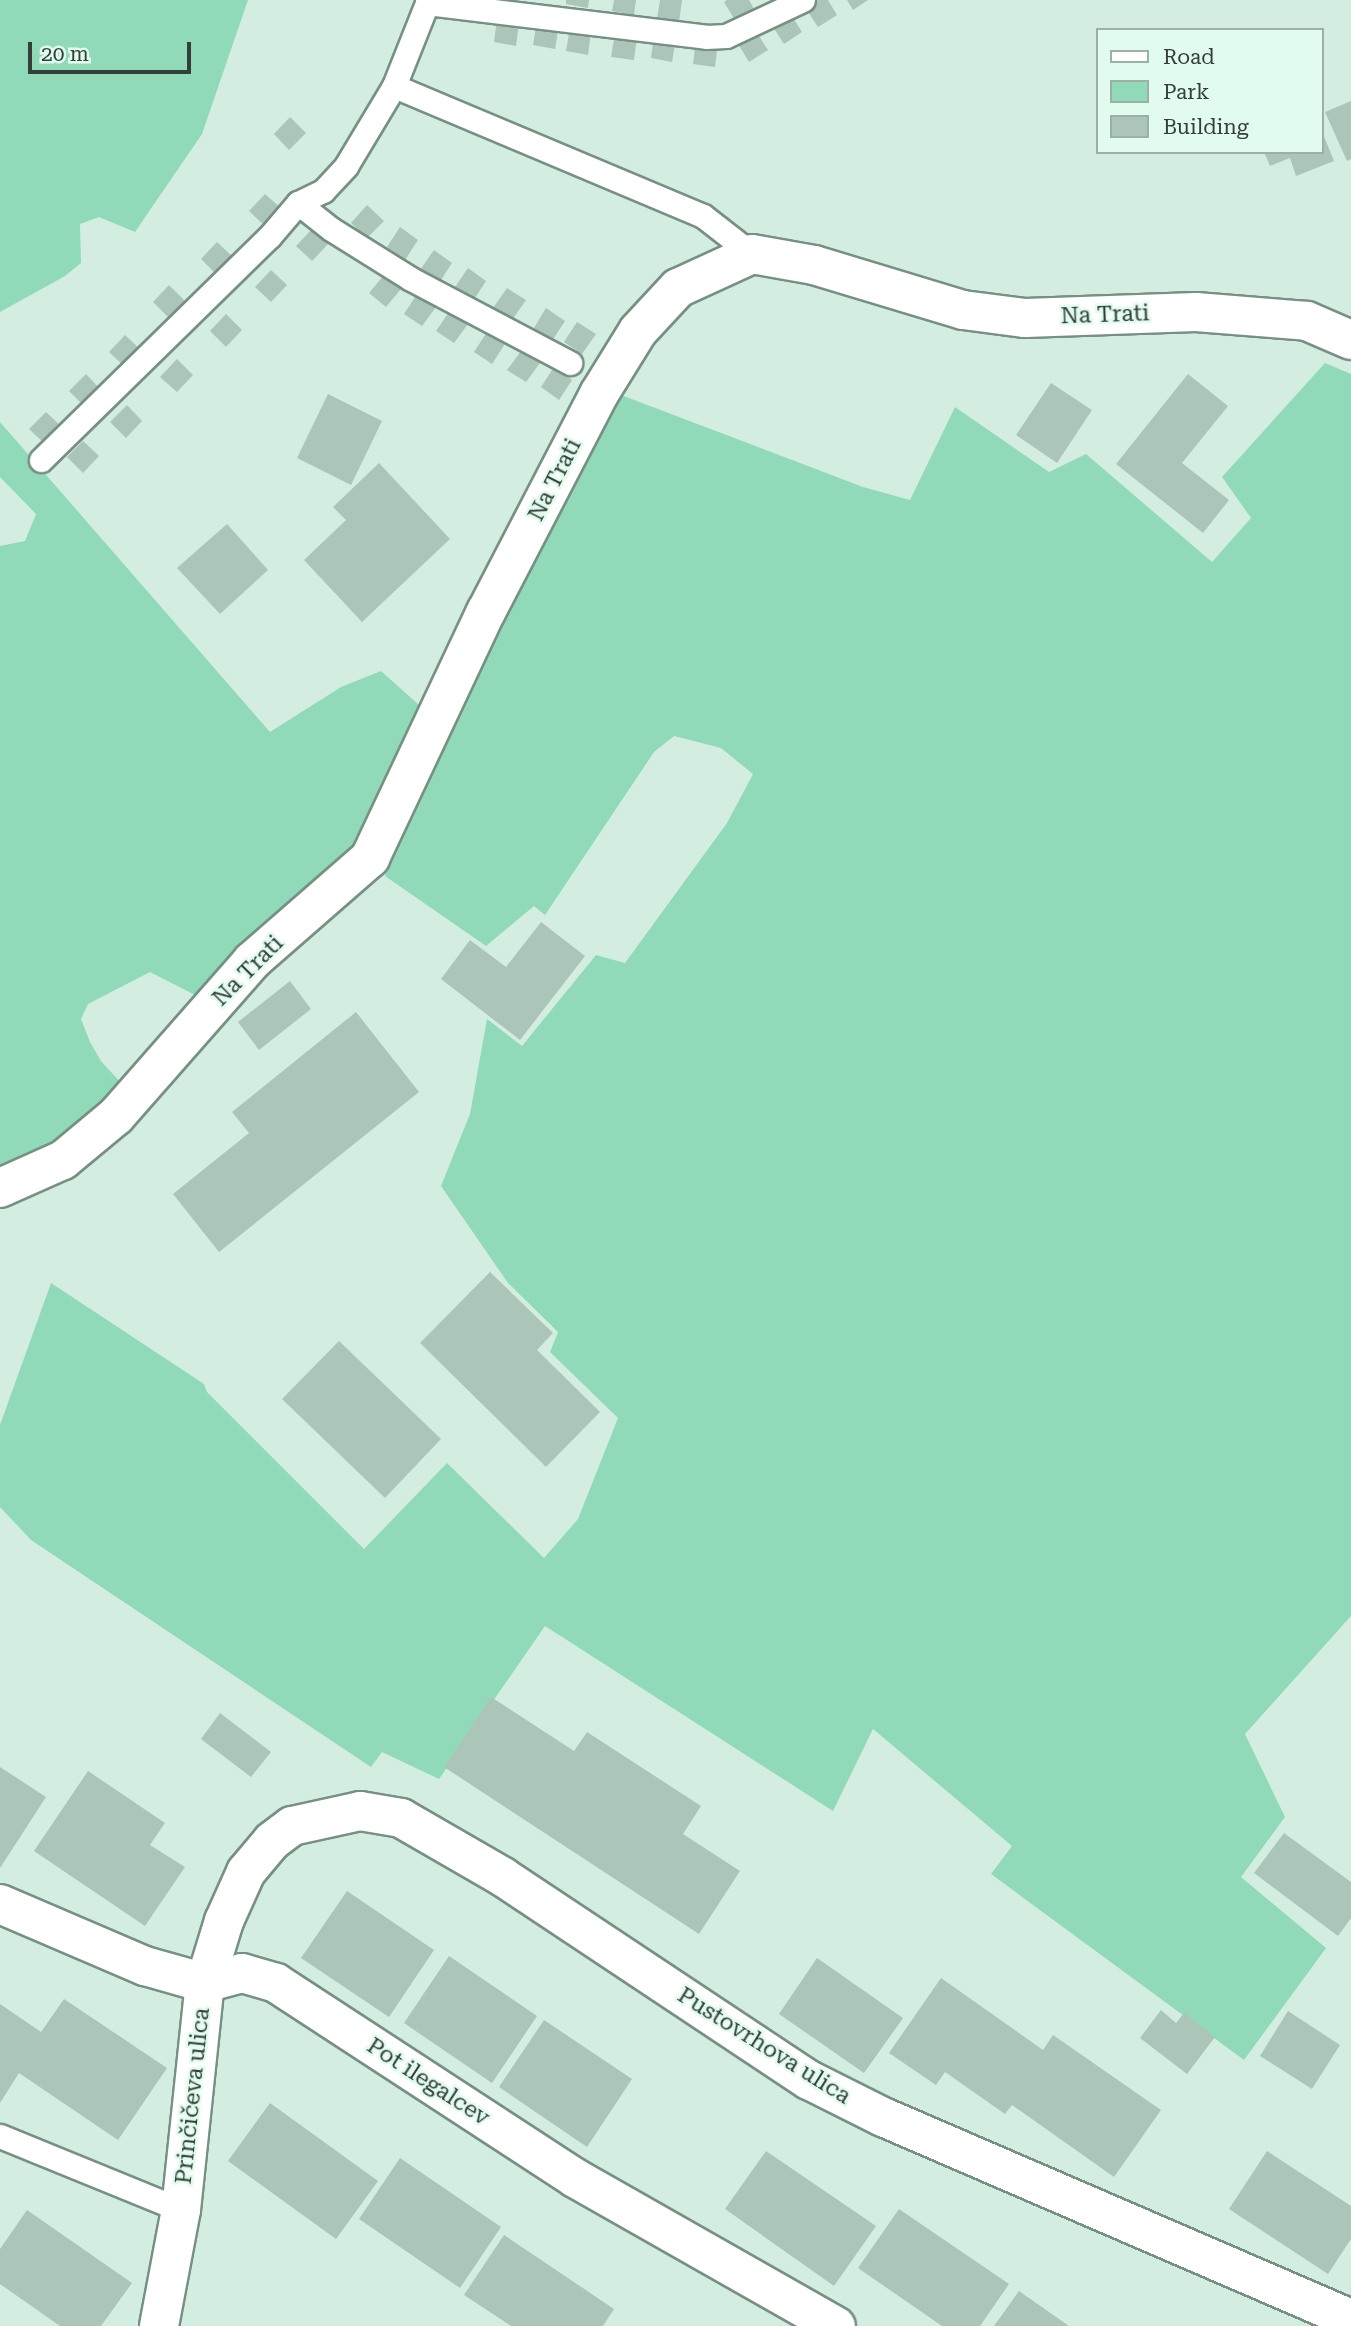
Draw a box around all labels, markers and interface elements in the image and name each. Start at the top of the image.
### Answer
scale bar [32,28,194,72]
legend [1096,28,1323,154]
text: 20 m [41,42,89,66]
text: Road [1163,45,1215,69]
text: Park [1163,80,1209,104]
text: Building [1163,115,1249,139]
street label: Na Trati [1060,300,1150,330]
street label: Na Trati [523,434,587,526]
street label: Na Trati [207,930,289,1012]
street label: Pustovrhova ulica [672,1982,856,2110]
street label: Prinčičeva ulica [170,2006,216,2186]
street label: Pot ilegalcev [362,2032,494,2132]

